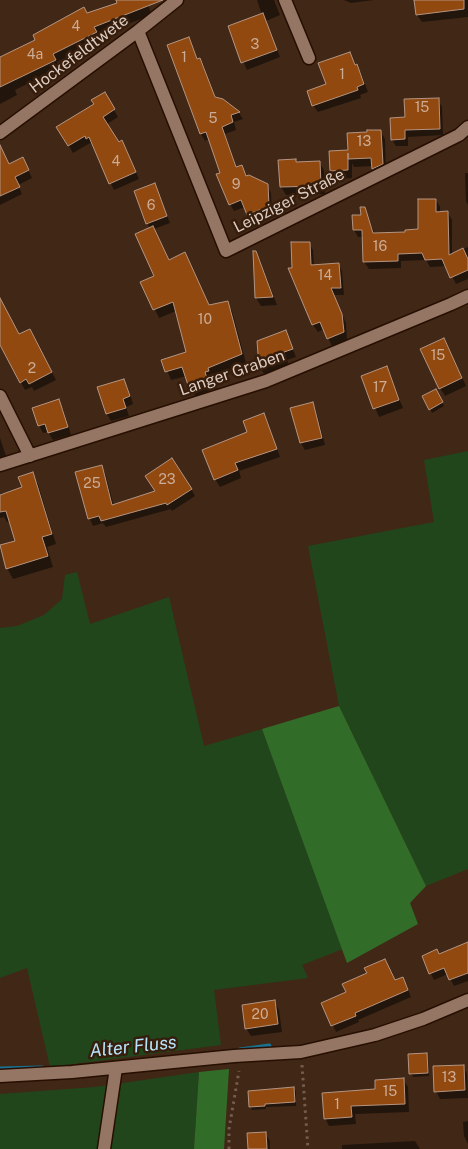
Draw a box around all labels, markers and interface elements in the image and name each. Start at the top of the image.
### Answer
street label: Hockefeldtwete [26,11,132,97]
house number: 4 [72,19,80,35]
house number: 3 [251,37,259,53]
house number: 4a [27,47,43,63]
house number: 1 [181,50,187,66]
house number: 1 [339,67,345,83]
house number: 15 [415,100,429,116]
house number: 5 [209,111,217,127]
house number: 13 [357,134,371,150]
house number: 4 [112,154,120,170]
street label: Leipziger Straße [230,165,348,237]
house number: 9 [232,177,240,193]
house number: 6 [147,198,155,214]
house number: 16 [373,239,387,255]
house number: 14 [318,268,332,284]
house number: 10 [198,312,212,328]
street label: Langer Graben [177,346,287,400]
house number: 15 [431,348,445,364]
house number: 2 [28,361,36,377]
house number: 17 [373,380,387,396]
house number: 23 [158,472,176,488]
house number: 25 [83,476,101,492]
house number: 20 [252,1007,268,1023]
water label: Alter Fluss [88,1032,178,1062]
house number: 13 [442,1070,456,1086]
house number: 15 [383,1084,397,1100]
house number: 1 [334,1097,340,1113]

